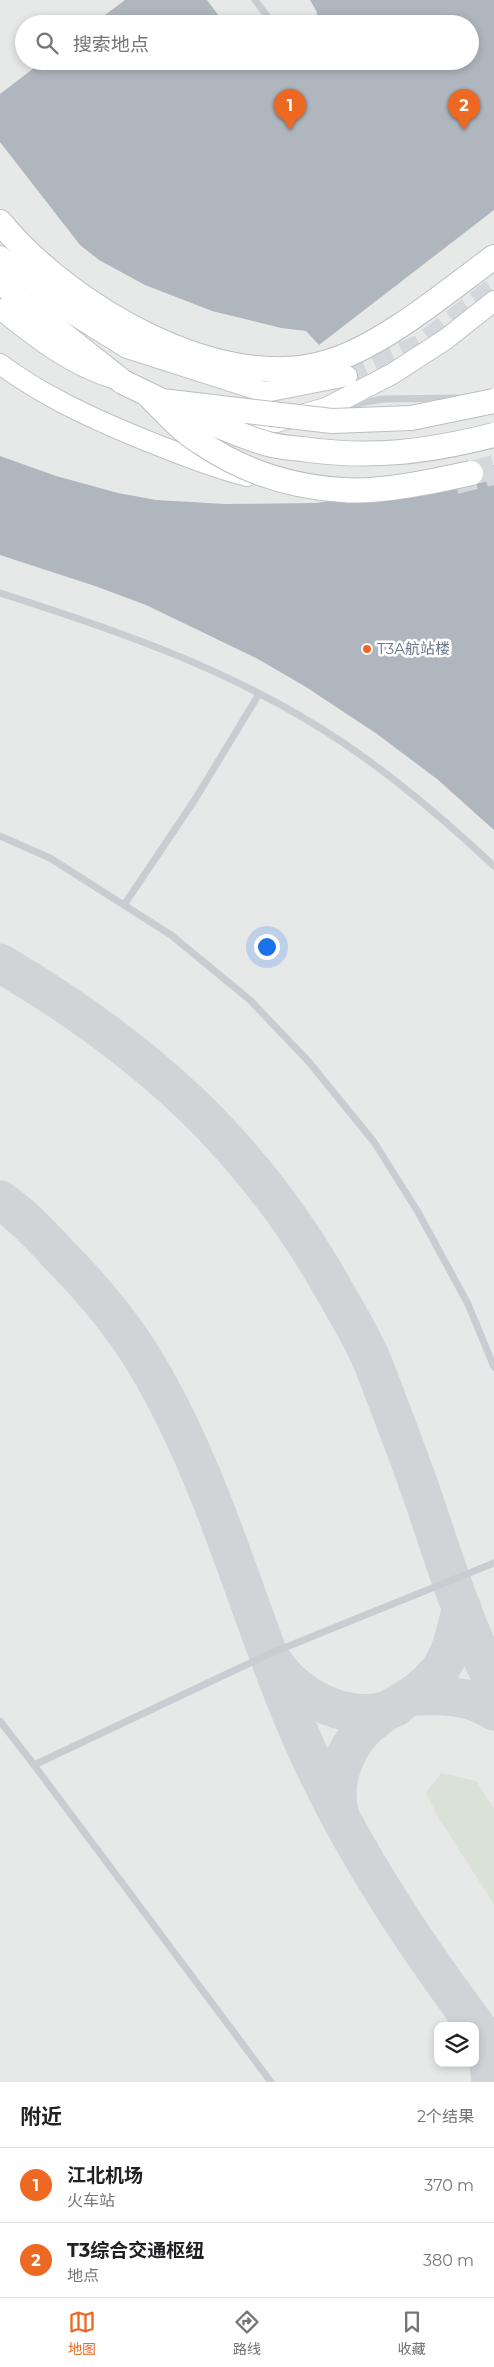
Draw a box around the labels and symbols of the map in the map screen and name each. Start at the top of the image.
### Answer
pin: 1 [274,89,306,130]
pin: 2 [448,89,480,130]
place label: T3A航站楼 [377,639,450,658]
marker: T3A航站楼 [361,643,373,655]
your location [254,934,280,960]

